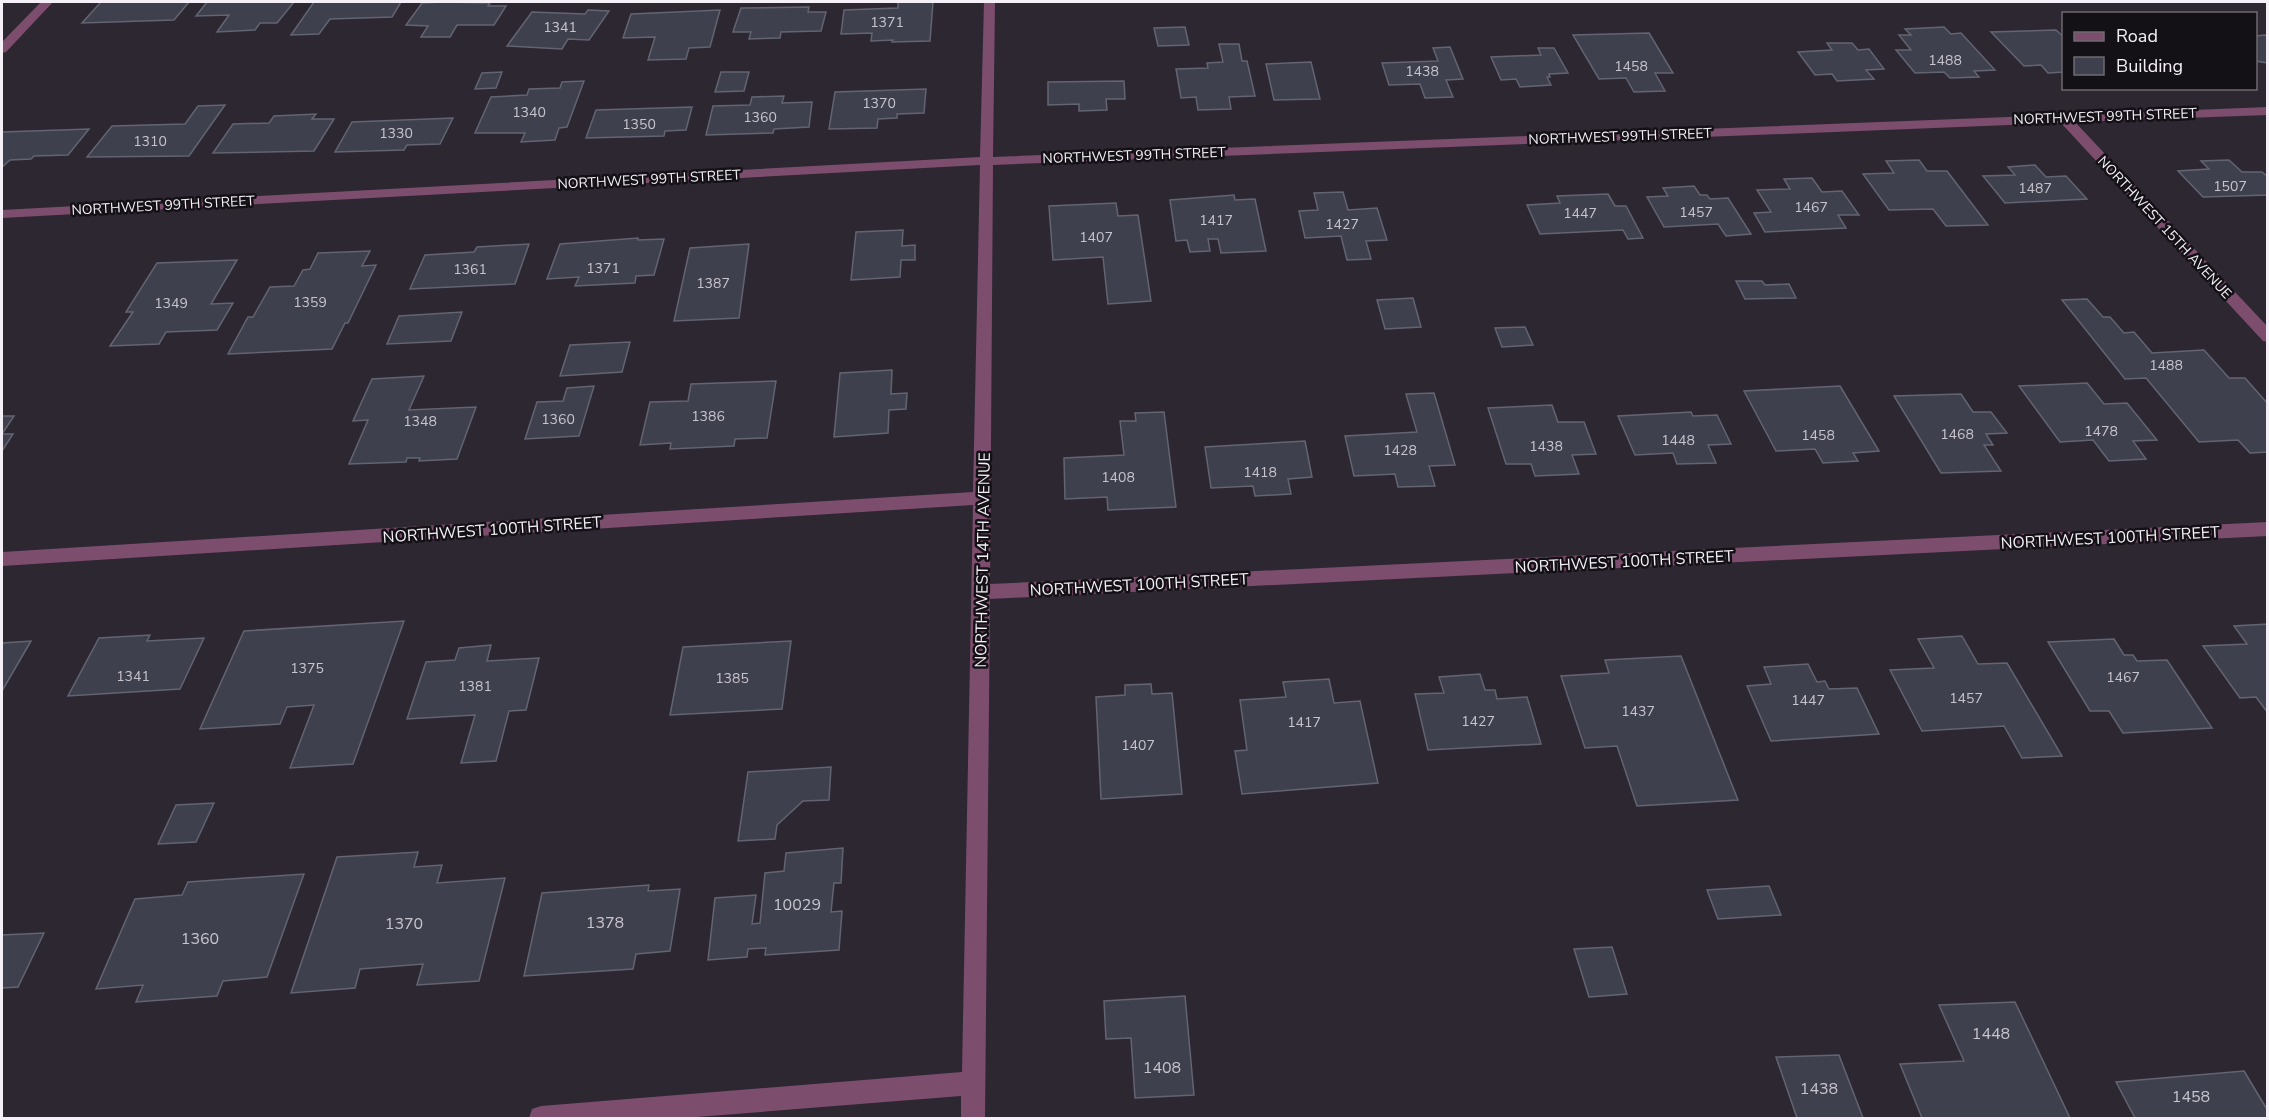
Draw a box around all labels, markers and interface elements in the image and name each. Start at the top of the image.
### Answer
legend [2062,12,2257,90]
house number: 1371 [870,13,904,32]
house number: 1341 [543,18,577,37]
text: Road [2116,24,2158,48]
house number: 1488 [1928,51,1962,70]
text: Building [2116,54,2183,78]
house number: 1458 [1614,57,1648,76]
house number: 1438 [1405,62,1439,81]
house number: 1370 [862,94,896,113]
house number: 1340 [512,103,546,122]
street label: NORTHWEST 99TH STREET [2013,104,2198,129]
house number: 1360 [743,108,777,127]
house number: 1350 [622,115,656,134]
house number: 1330 [379,124,413,143]
street label: NORTHWEST 99TH STREET [1528,124,1713,149]
house number: 1310 [133,132,167,151]
street label: NORTHWEST 99TH STREET [1042,143,1227,168]
street label: NORTHWEST 15TH AVENUE [2093,152,2236,303]
street label: NORTHWEST 99TH STREET [557,165,742,194]
house number: 1507 [2213,177,2247,196]
house number: 1487 [2018,179,2052,198]
street label: NORTHWEST 99TH STREET [71,191,256,220]
house number: 1467 [1794,198,1828,217]
house number: 1457 [1679,203,1713,222]
house number: 1447 [1563,204,1597,223]
house number: 1417 [1199,211,1233,230]
house number: 1427 [1325,215,1359,234]
house number: 1407 [1079,228,1113,247]
house number: 1371 [586,259,620,278]
house number: 1361 [453,260,487,279]
house number: 1387 [696,274,730,293]
house number: 1359 [293,293,327,312]
house number: 1349 [154,294,188,313]
house number: 1488 [2149,356,2183,375]
house number: 1386 [691,407,725,426]
house number: 1360 [541,410,575,429]
house number: 1348 [403,412,437,431]
house number: 1478 [2084,422,2118,441]
house number: 1468 [1940,425,1974,444]
house number: 1458 [1801,426,1835,445]
house number: 1448 [1661,431,1695,450]
house number: 1438 [1529,437,1563,456]
house number: 1428 [1383,441,1417,460]
street label: NORTHWEST 14TH AVENUE [970,452,996,668]
house number: 1418 [1243,463,1277,482]
house number: 1408 [1101,468,1135,487]
street label: NORTHWEST 100TH STREET [382,511,603,549]
street label: NORTHWEST 100TH STREET [2000,521,2220,555]
street label: NORTHWEST 100TH STREET [1514,545,1734,579]
street label: NORTHWEST 100TH STREET [1029,568,1249,602]
house number: 1375 [290,659,324,678]
house number: 1341 [116,667,150,686]
house number: 1467 [2106,668,2140,687]
house number: 1385 [715,669,749,688]
house number: 1381 [458,677,492,696]
house number: 1457 [1949,689,1983,708]
house number: 1447 [1791,691,1825,710]
house number: 1437 [1621,702,1655,721]
house number: 1427 [1461,712,1495,731]
house number: 1417 [1287,713,1321,732]
house number: 1407 [1121,736,1155,755]
house number: 10029 [773,894,821,916]
house number: 1378 [586,912,624,934]
house number: 1370 [385,913,423,935]
house number: 1360 [181,928,219,950]
house number: 1448 [1972,1023,2010,1045]
house number: 1408 [1143,1057,1181,1079]
house number: 1438 [1800,1078,1838,1100]
house number: 1458 [2172,1086,2210,1108]

